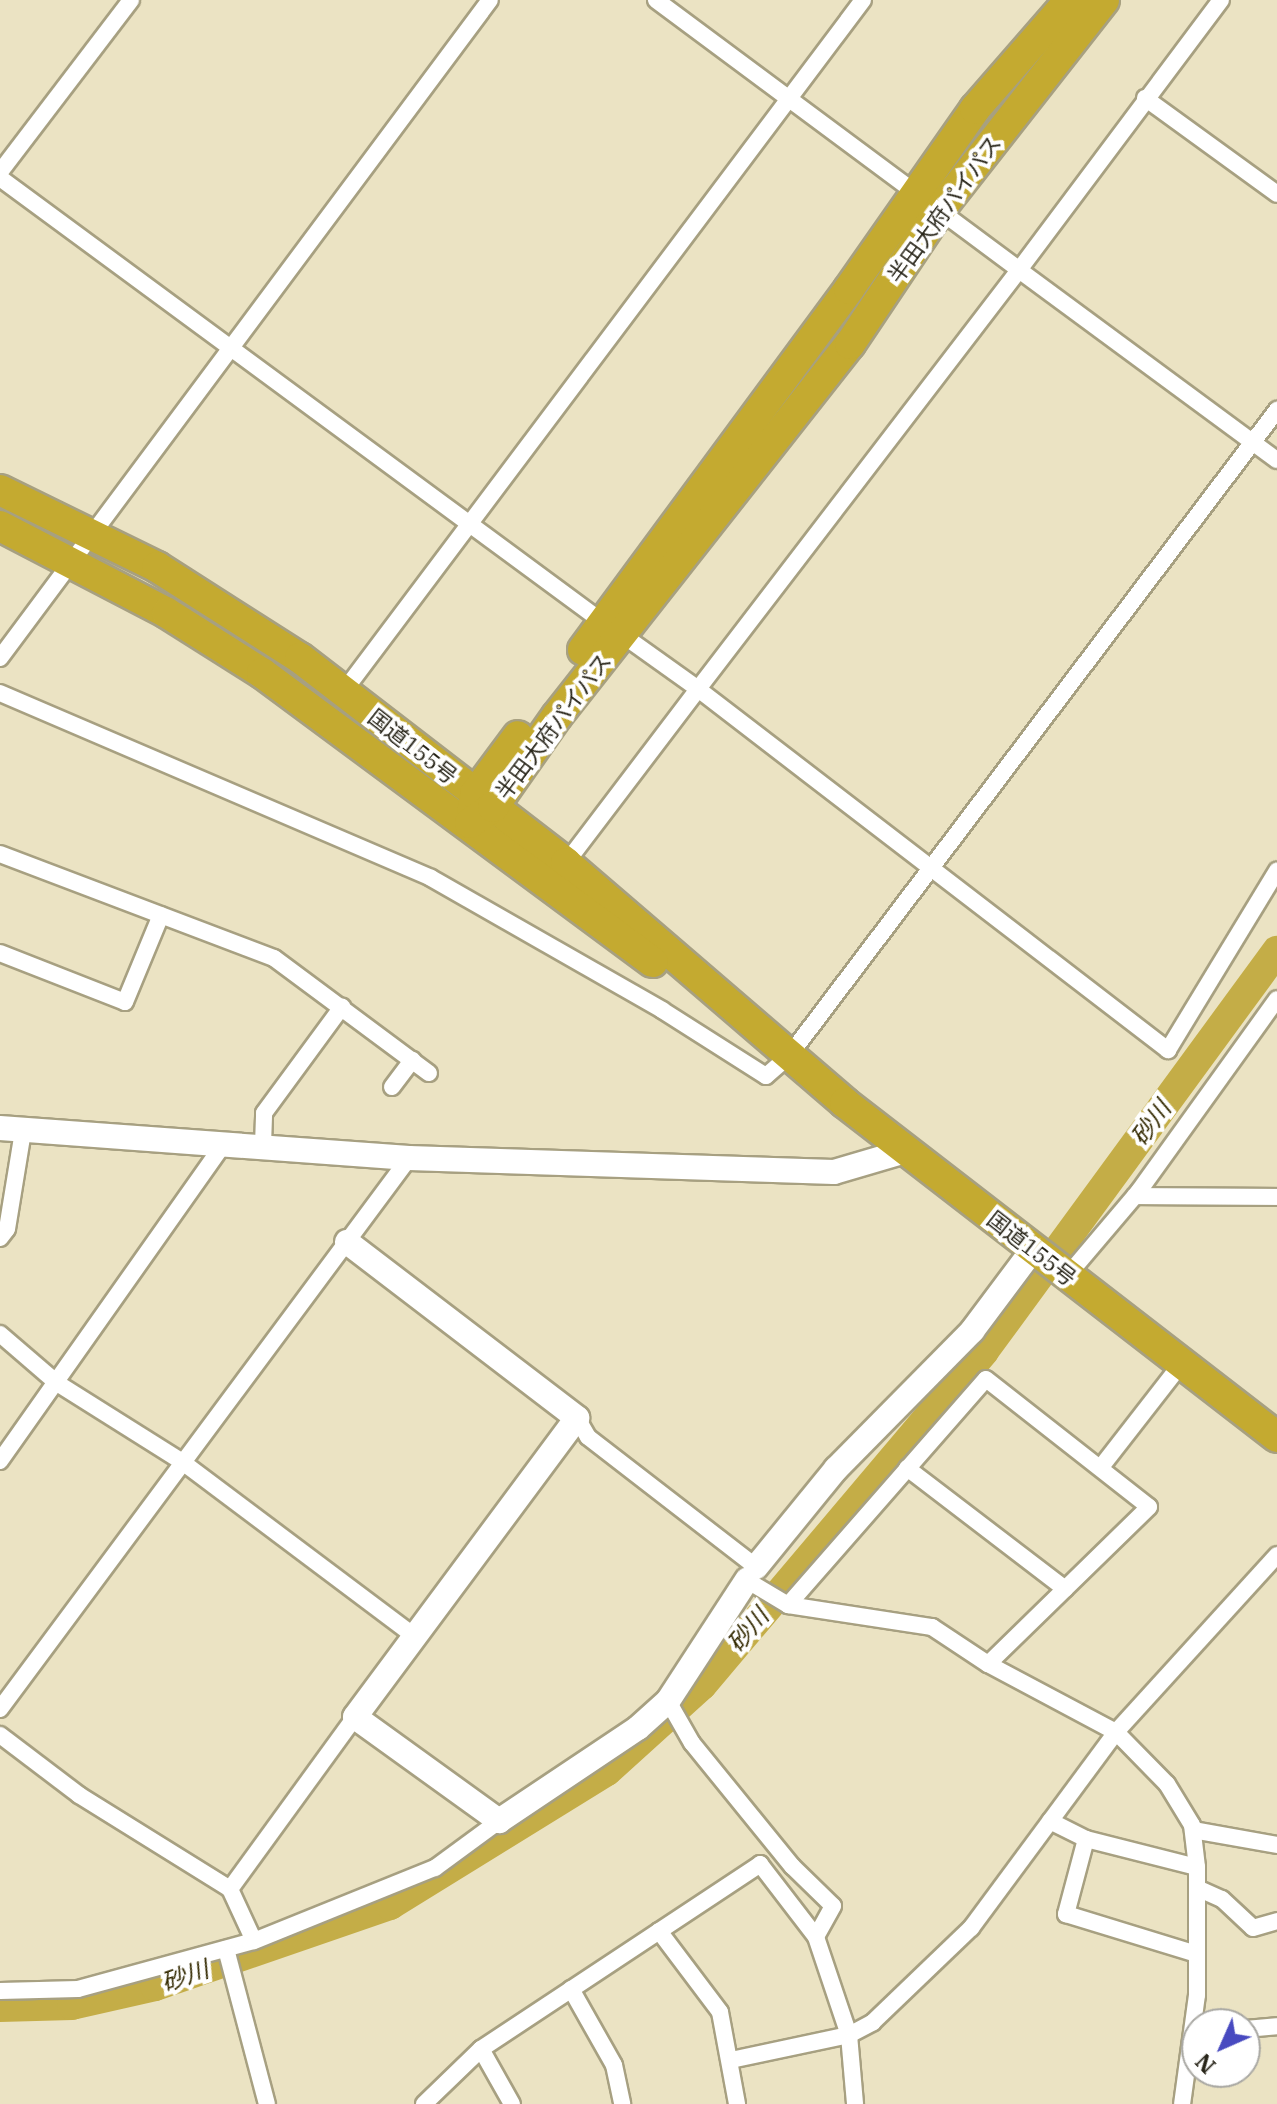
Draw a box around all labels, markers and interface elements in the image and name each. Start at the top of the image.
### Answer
street label: 半田大府パイパス [882,130,1006,288]
street label: 半田大府パイパス [489,648,617,804]
street label: 国道155号 [363,703,463,789]
water label: 砂川 [1125,1095,1177,1151]
street label: 国道155号 [982,1205,1082,1291]
water label: 砂川 [722,1602,774,1658]
water label: 砂川 [158,1955,212,1997]
north arrow [1181,2008,1261,2088]
text: N [1189,2048,1221,2080]

